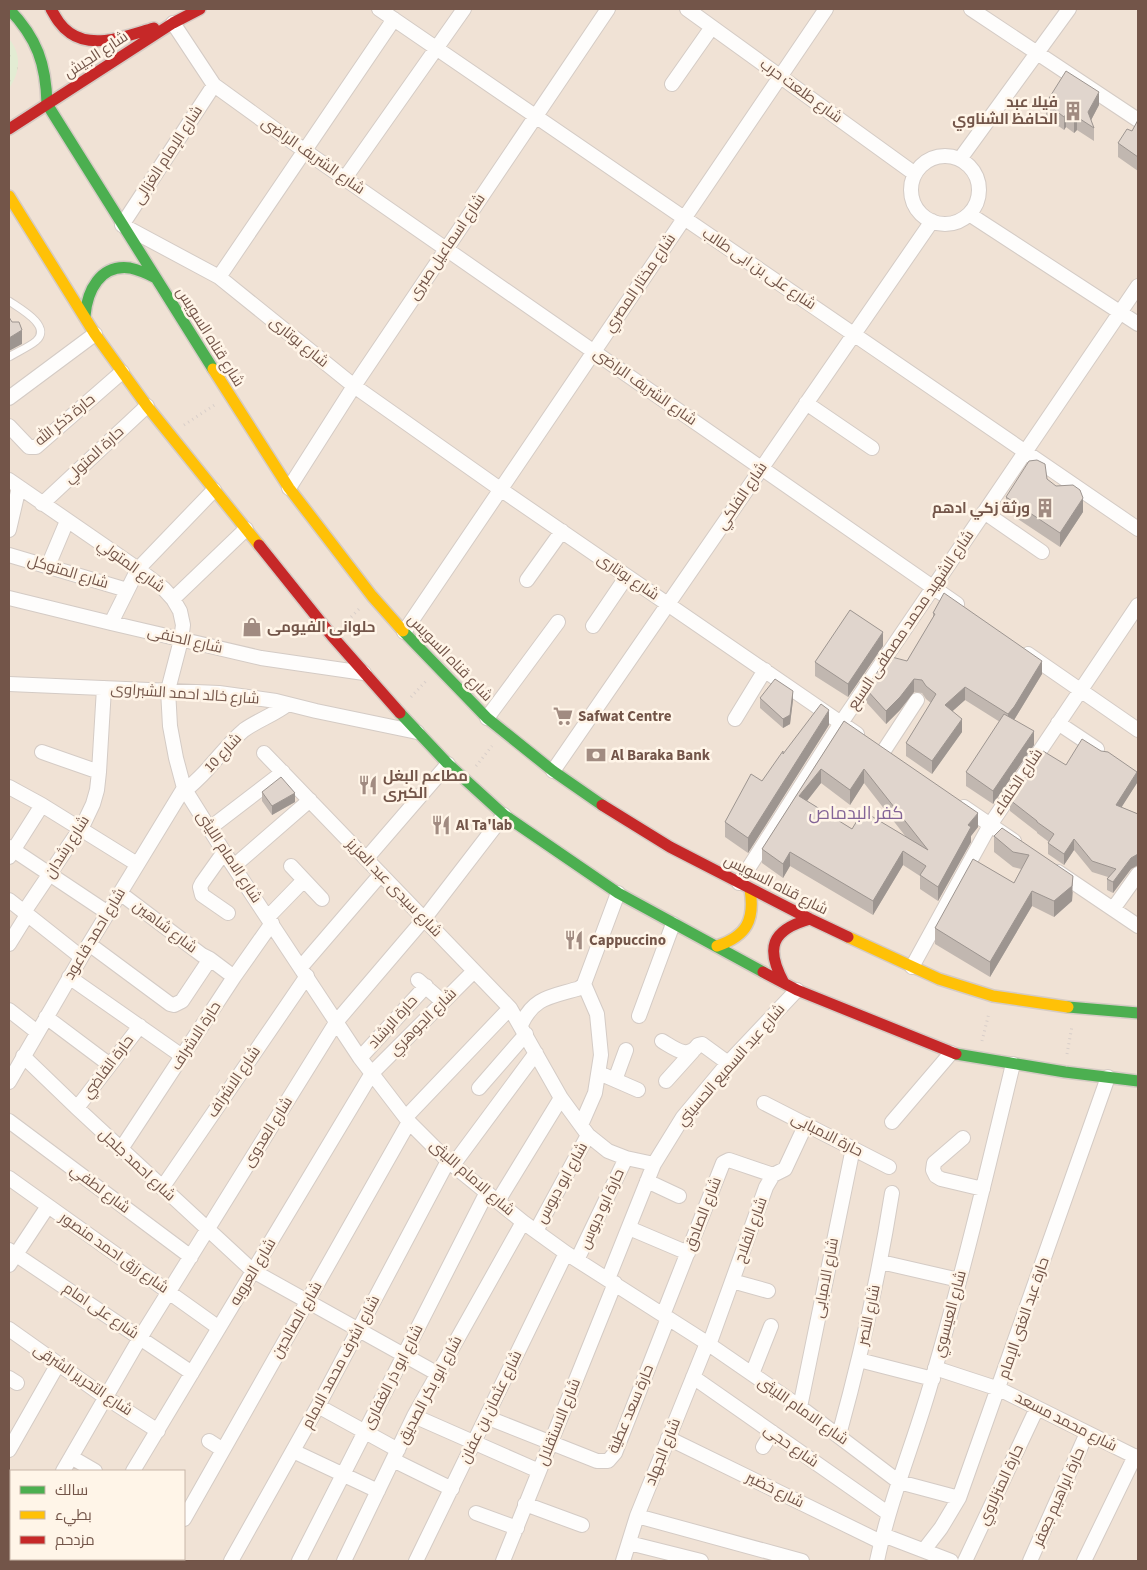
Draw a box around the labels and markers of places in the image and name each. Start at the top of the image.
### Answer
place label: فيلا عبد الحافظ الشناوي [952,92,1058,131]
building icon: فيلا عبد الحافظ الشناوي [1062,100,1084,122]
building icon: ورثة زكي ادهم [1034,497,1056,519]
place label: ورثة زكي ادهم [932,498,1030,520]
shop icon: حلوانى الفيومى [241,616,263,638]
place label: حلوانى الفيومى [267,617,376,638]
supermarket icon: Safwat Centre [552,705,574,727]
place label: Safwat Centre [578,706,672,727]
bank icon: Al Baraka Bank [585,744,607,766]
place label: Al Baraka Bank [610,745,711,766]
place label: مطاعم البغل الكبرى [383,766,468,804]
restaurant icon: مطاعم البغل الكبرى [357,774,379,796]
restaurant icon: Al Ta'lab [430,814,452,836]
place label: Al Ta'lab [455,815,513,836]
restaurant icon: Cappuccino [563,929,585,951]
place label: Cappuccino [589,930,666,951]

